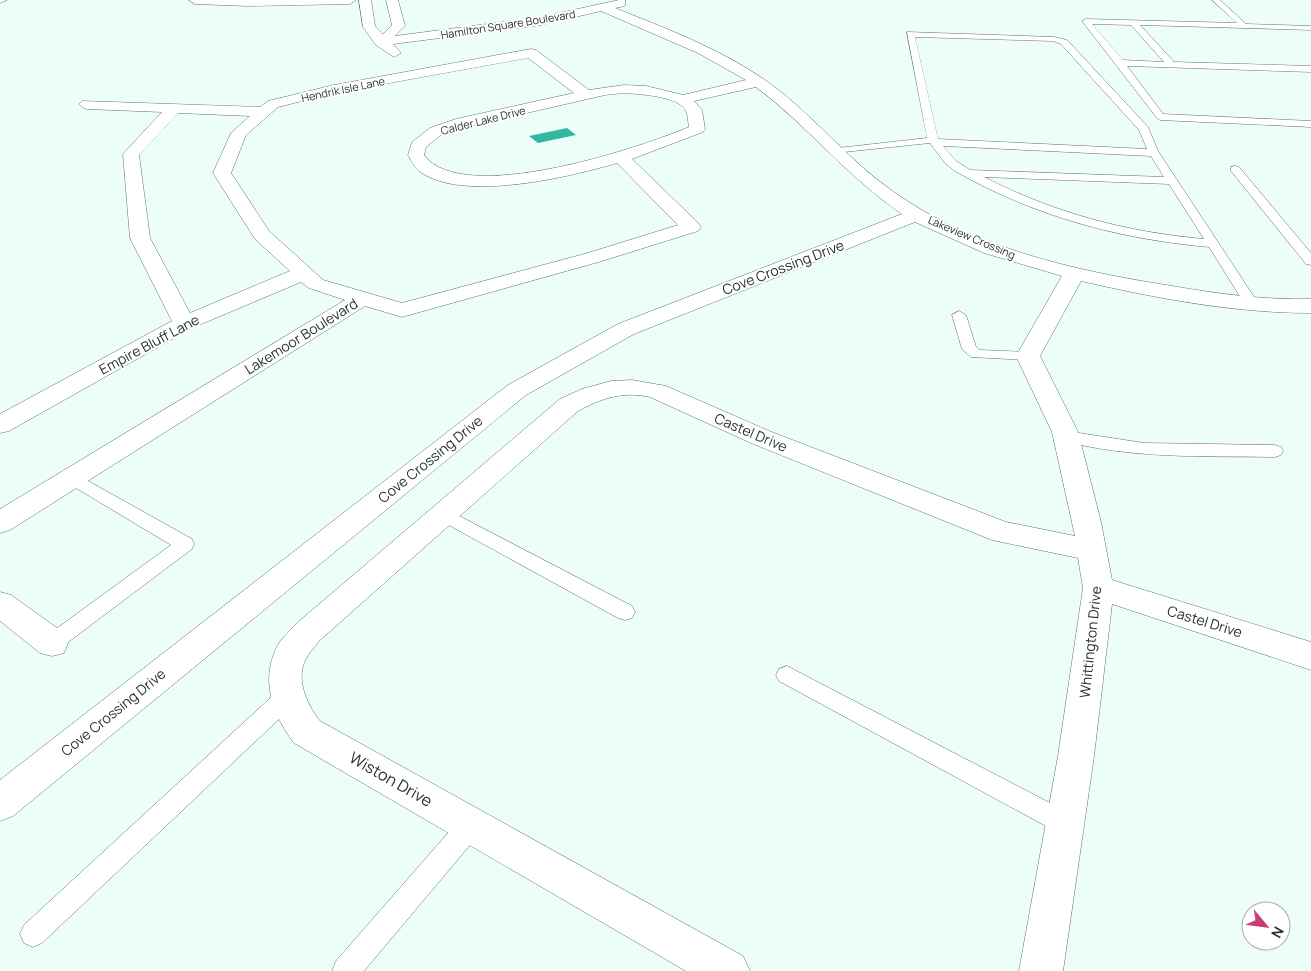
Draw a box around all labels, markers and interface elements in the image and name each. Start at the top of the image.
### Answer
street label: Hamilton Square Boulevard [440,6,576,42]
street label: Hendrik Isle Lane [300,73,387,105]
street label: Calder Lake Drive [439,102,528,138]
street label: Lakeview Crossing [926,212,1018,262]
street label: Cove Crossing Drive [719,235,847,299]
street label: Lakemoor Boulevard [241,294,361,378]
street label: Empire Bluff Lane [96,310,202,378]
street label: Castel Drive [712,408,790,456]
street label: Cove Crossing Drive [374,411,486,507]
street label: Whittington Drive [1075,585,1105,699]
street label: Castel Drive [1165,601,1245,641]
street label: Cove Crossing Drive [57,664,169,760]
street label: Wiston Drive [345,746,437,812]
north arrow [1241,901,1291,951]
text: N [1267,924,1289,942]

